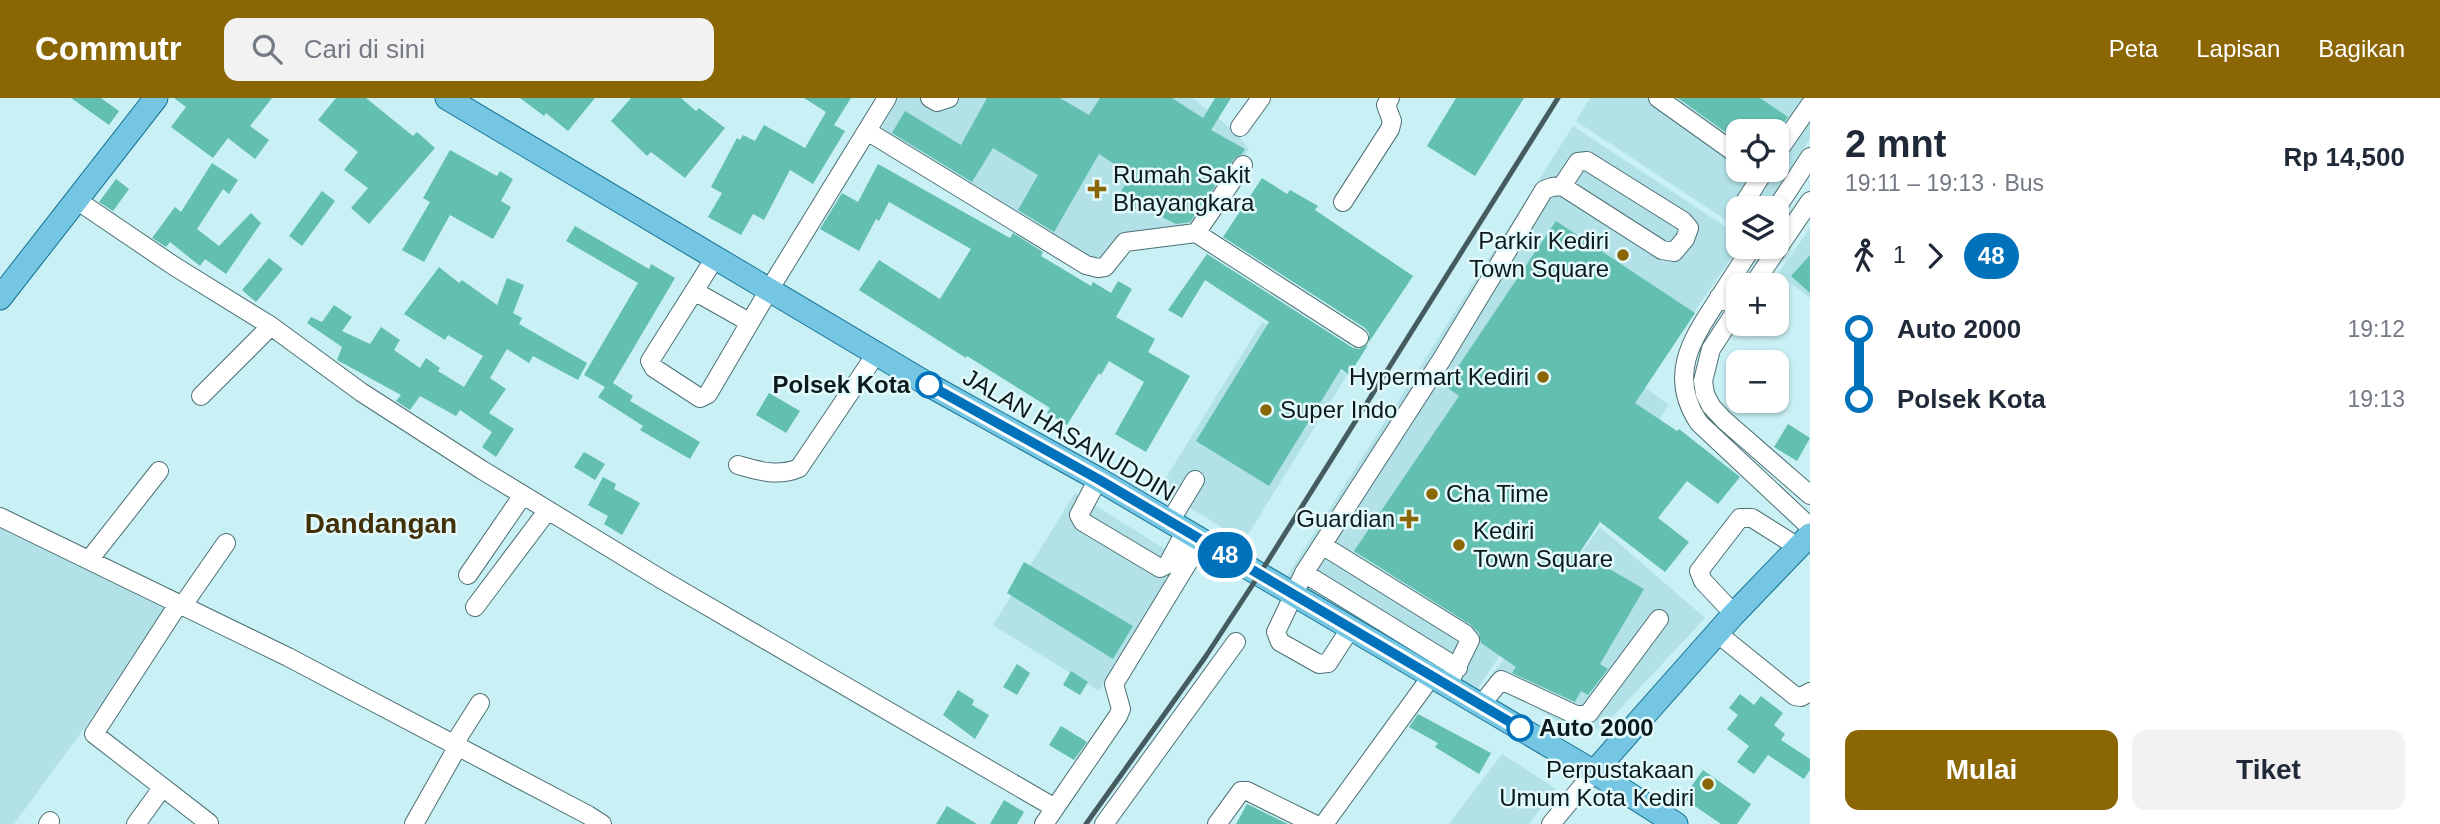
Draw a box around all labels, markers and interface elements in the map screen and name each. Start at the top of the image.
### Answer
search box [224,18,714,81]
text: Commutr [35,30,182,67]
icon: search [248,30,286,68]
text: Cari di sini [304,34,425,64]
text: Peta [2109,35,2158,62]
text: Lapisan [2196,35,2280,62]
text: Bagikan [2318,35,2405,62]
map controls [1726,119,1789,413]
button: locate [1726,119,1789,182]
text: 2 mnt [1845,123,1946,165]
text: Rp 14,500 [2284,142,2405,172]
place label: Rumah Sakit Bhayangkara [1113,161,1255,216]
text: 19:11 – 19:13 · Bus [1845,170,2044,196]
marker: Rumah Sakit Bhayangkara [1087,179,1107,199]
button: layers [1726,196,1789,259]
place label: Parkir Kediri Town Square [1469,227,1609,282]
icon: walk [1845,237,1883,275]
icon: forward [1916,237,1954,275]
text: 1 [1893,242,1906,268]
text: 48 [1978,242,2005,269]
marker: Parkir Kediri Town Square [1615,247,1631,263]
button: + [1726,273,1789,336]
text: Auto 2000 [1897,314,2021,344]
text: 19:12 [2347,316,2405,342]
button: − [1726,350,1789,413]
street label: JALAN HASANUDDIN [959,363,1180,506]
place label: Hypermart Kediri [1349,363,1529,390]
marker: Hypermart Kediri [1535,369,1551,385]
place label: Polsek Kota [773,371,911,398]
marker: Polsek Kota [916,372,942,398]
text: Polsek Kota [1897,384,2046,414]
text: 19:13 [2347,386,2405,412]
place label: Super Indo [1280,396,1397,423]
marker: Super Indo [1258,402,1274,418]
place label: Cha Time [1446,480,1549,507]
marker: Cha Time [1424,486,1440,502]
place label: Guardian [1296,505,1395,532]
district label: Dandangan [305,508,457,539]
marker: Guardian [1401,511,1417,527]
place label: Kediri Town Square [1473,517,1613,572]
line badge: 48 [1194,532,1256,578]
marker: Kediri Town Square [1451,537,1467,553]
text: 48 [1212,541,1238,568]
place label: Auto 2000 [1539,714,1654,741]
marker: Auto 2000 [1507,715,1533,741]
button: Mulai [1845,730,2118,810]
button: Tiket [2132,730,2405,810]
place label: Perpustakaan Umum Kota Kediri [1499,756,1694,811]
marker: Perpustakaan Umum Kota Kediri [1700,776,1716,792]

